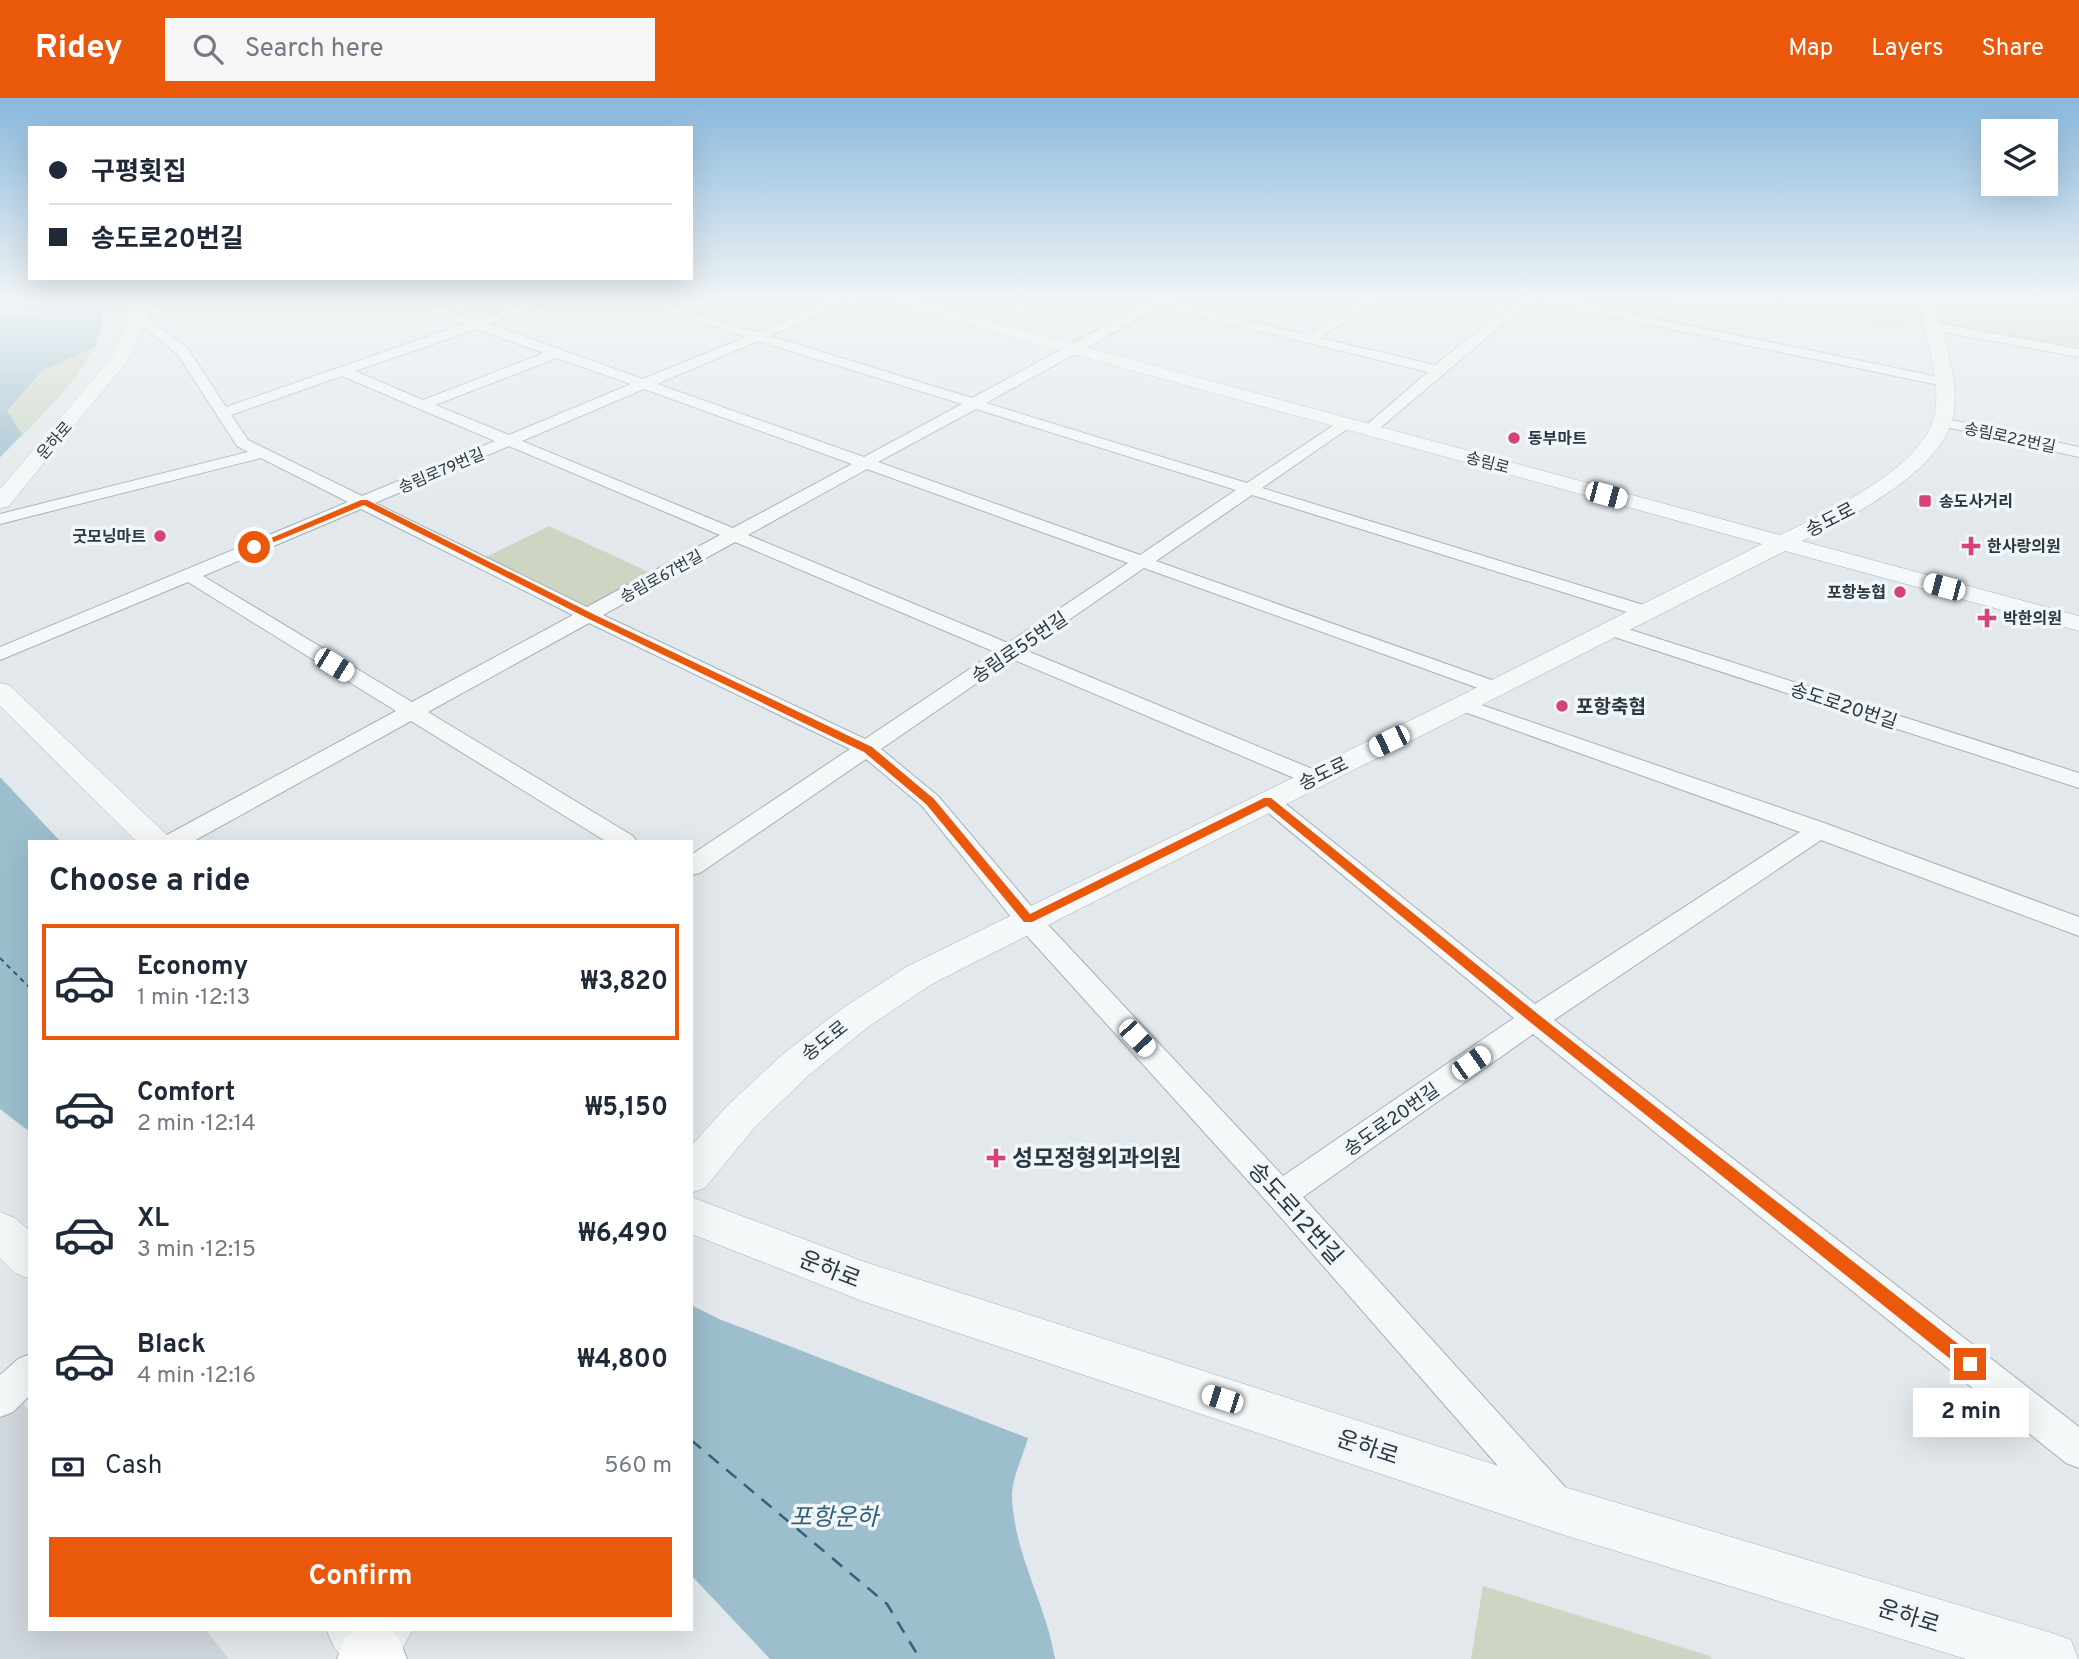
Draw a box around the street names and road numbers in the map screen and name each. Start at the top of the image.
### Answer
street label: 운하로 [33,418,78,465]
street label: 송림로22번길 [1962,419,2057,458]
street label: 송림로79번길 [396,445,488,499]
street label: 송림로 [1464,449,1512,479]
street label: 송도로 [1802,498,1860,543]
street label: 송림로67번길 [617,547,707,609]
street label: 송림로55번길 [967,608,1073,690]
street label: 송도로20번길 [1787,678,1900,736]
street label: 송도로 [1295,753,1353,797]
street label: 송도로 [797,1016,853,1067]
street label: 송도로20번길 [1340,1079,1445,1162]
street label: 송도로12번길 [1240,1157,1348,1272]
street label: 운하로 [794,1246,864,1296]
street label: 운하로 [1333,1426,1402,1473]
street label: 운하로 [1874,1595,1943,1642]

